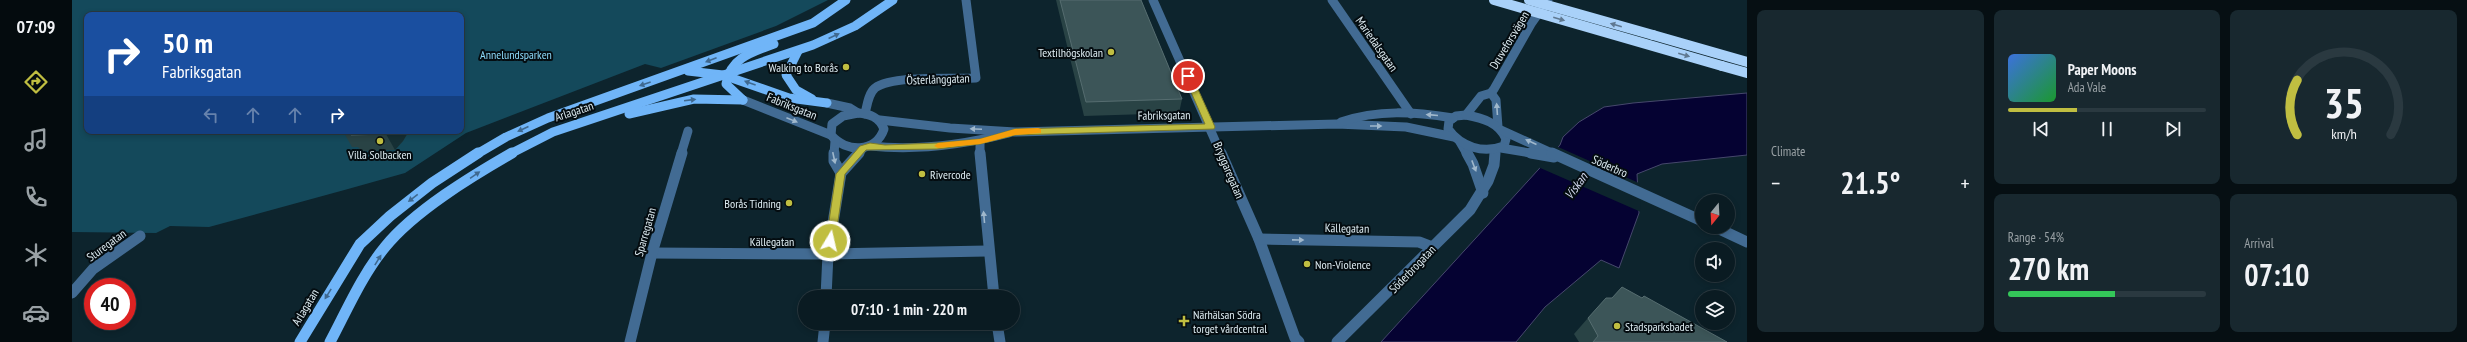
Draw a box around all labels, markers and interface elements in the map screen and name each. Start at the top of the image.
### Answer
street label: Druveforsvägen [1486,8,1532,72]
street label: Mariedalsgatan [1353,14,1401,74]
text: 07:09 [17,15,55,38]
one-way arrow [1553,16,1565,22]
one-way arrow [1610,22,1622,28]
text: 50 m [162,24,213,61]
icon: right [96,28,148,80]
one-way arrow [828,33,839,39]
place label: Textilhögskolan [1038,45,1103,60]
park label: Annelundsparken [480,47,552,62]
marker: Textilhögskolan [1106,47,1116,57]
one-way arrow [1678,52,1690,58]
one-way arrow [705,57,717,63]
pin [1171,59,1205,93]
text: Fabriksgatan [162,60,241,83]
place label: Walking to Borås [769,60,838,75]
text: Paper Moons [2068,60,2137,79]
marker: Walking to Borås [841,62,851,72]
icon: arrive [1177,65,1199,87]
icon: directions [22,68,50,96]
street label: Österlånggatan [906,70,970,88]
text: 35 [2324,76,2364,129]
text: Ada Vale [2068,79,2106,96]
one-way arrow [743,80,755,86]
one-way arrow [639,81,651,87]
street label: Fabriksgatan [765,89,819,123]
one-way arrow [684,97,696,103]
street label: Arlagatan [553,98,595,124]
one-way arrow [1493,103,1500,115]
icon: left [200,104,222,126]
icon: ahead [242,104,264,126]
icon: ahead [284,104,306,126]
icon: right [326,104,348,126]
street label: Fabriksgatan [1137,107,1191,123]
one-way arrow [1426,112,1438,118]
one-way arrow [787,117,799,123]
icon: previous [2030,118,2052,140]
icon: pause [2096,118,2118,140]
icon: next [2162,118,2184,140]
one-way arrow [1370,123,1383,129]
text: km/h [2331,124,2356,143]
icon: music [22,126,50,154]
one-way arrow [518,126,529,132]
one-way arrow [969,126,982,132]
marker: Villa Solbacken [375,136,385,146]
street label: Bryggaregatan [1210,139,1248,201]
one-way arrow [1526,139,1537,145]
text: Climate [1771,143,1805,160]
place label: Villa Solbacken [347,147,412,162]
one-way arrow [831,152,837,164]
street label: Söderbro [1590,152,1630,180]
one-way arrow [1471,161,1477,173]
text: 21.5° [1840,163,1900,202]
place label: Rivercode [930,167,971,182]
water label: Viskan [1561,168,1592,203]
marker: Rivercode [917,169,927,179]
text: − [1771,169,1780,197]
text: + [1961,169,1970,197]
one-way arrow [469,171,480,179]
icon: phone [22,183,50,211]
one-way arrow [408,193,419,202]
north arrow [1695,194,1735,234]
map controls [1695,194,1735,330]
place label: Borås Tidning [724,196,781,211]
marker: Borås Tidning [784,198,794,208]
street label: Sparregatan [631,206,659,258]
one-way arrow [981,211,988,223]
position arrow [809,220,851,262]
street label: Källegatan [1325,220,1369,236]
street label: Sturegatan [83,226,129,264]
text: Range · 54% [2008,229,2064,246]
street label: Källegatan [750,234,794,249]
text: Arrival [2244,235,2274,252]
one-way arrow [1292,237,1305,243]
icon: climate [22,241,50,269]
street label: Söderbrogatan [1385,242,1439,296]
button: sound [1695,242,1735,282]
text: 270 km [2008,249,2089,288]
one-way arrow [374,254,381,266]
text: 07:10 [2244,255,2309,294]
place label: Non-Violence [1315,257,1371,272]
marker: Non-Violence [1302,259,1312,269]
speed limit sign: 40 [84,278,136,330]
street label: Arlagatan [288,286,322,328]
one-way arrow [324,289,332,299]
button: layers [1695,290,1735,330]
icon: car [22,299,50,327]
text: 07:10 · 1 min · 220 m [851,300,967,319]
place label: Närhälsan Södra torget vårdcentral [1193,307,1267,336]
marker: Närhälsan Södra torget vårdcentral [1178,315,1190,327]
place label: Stadsparksbadet [1625,319,1694,334]
marker: Stadsparksbadet [1612,321,1622,331]

